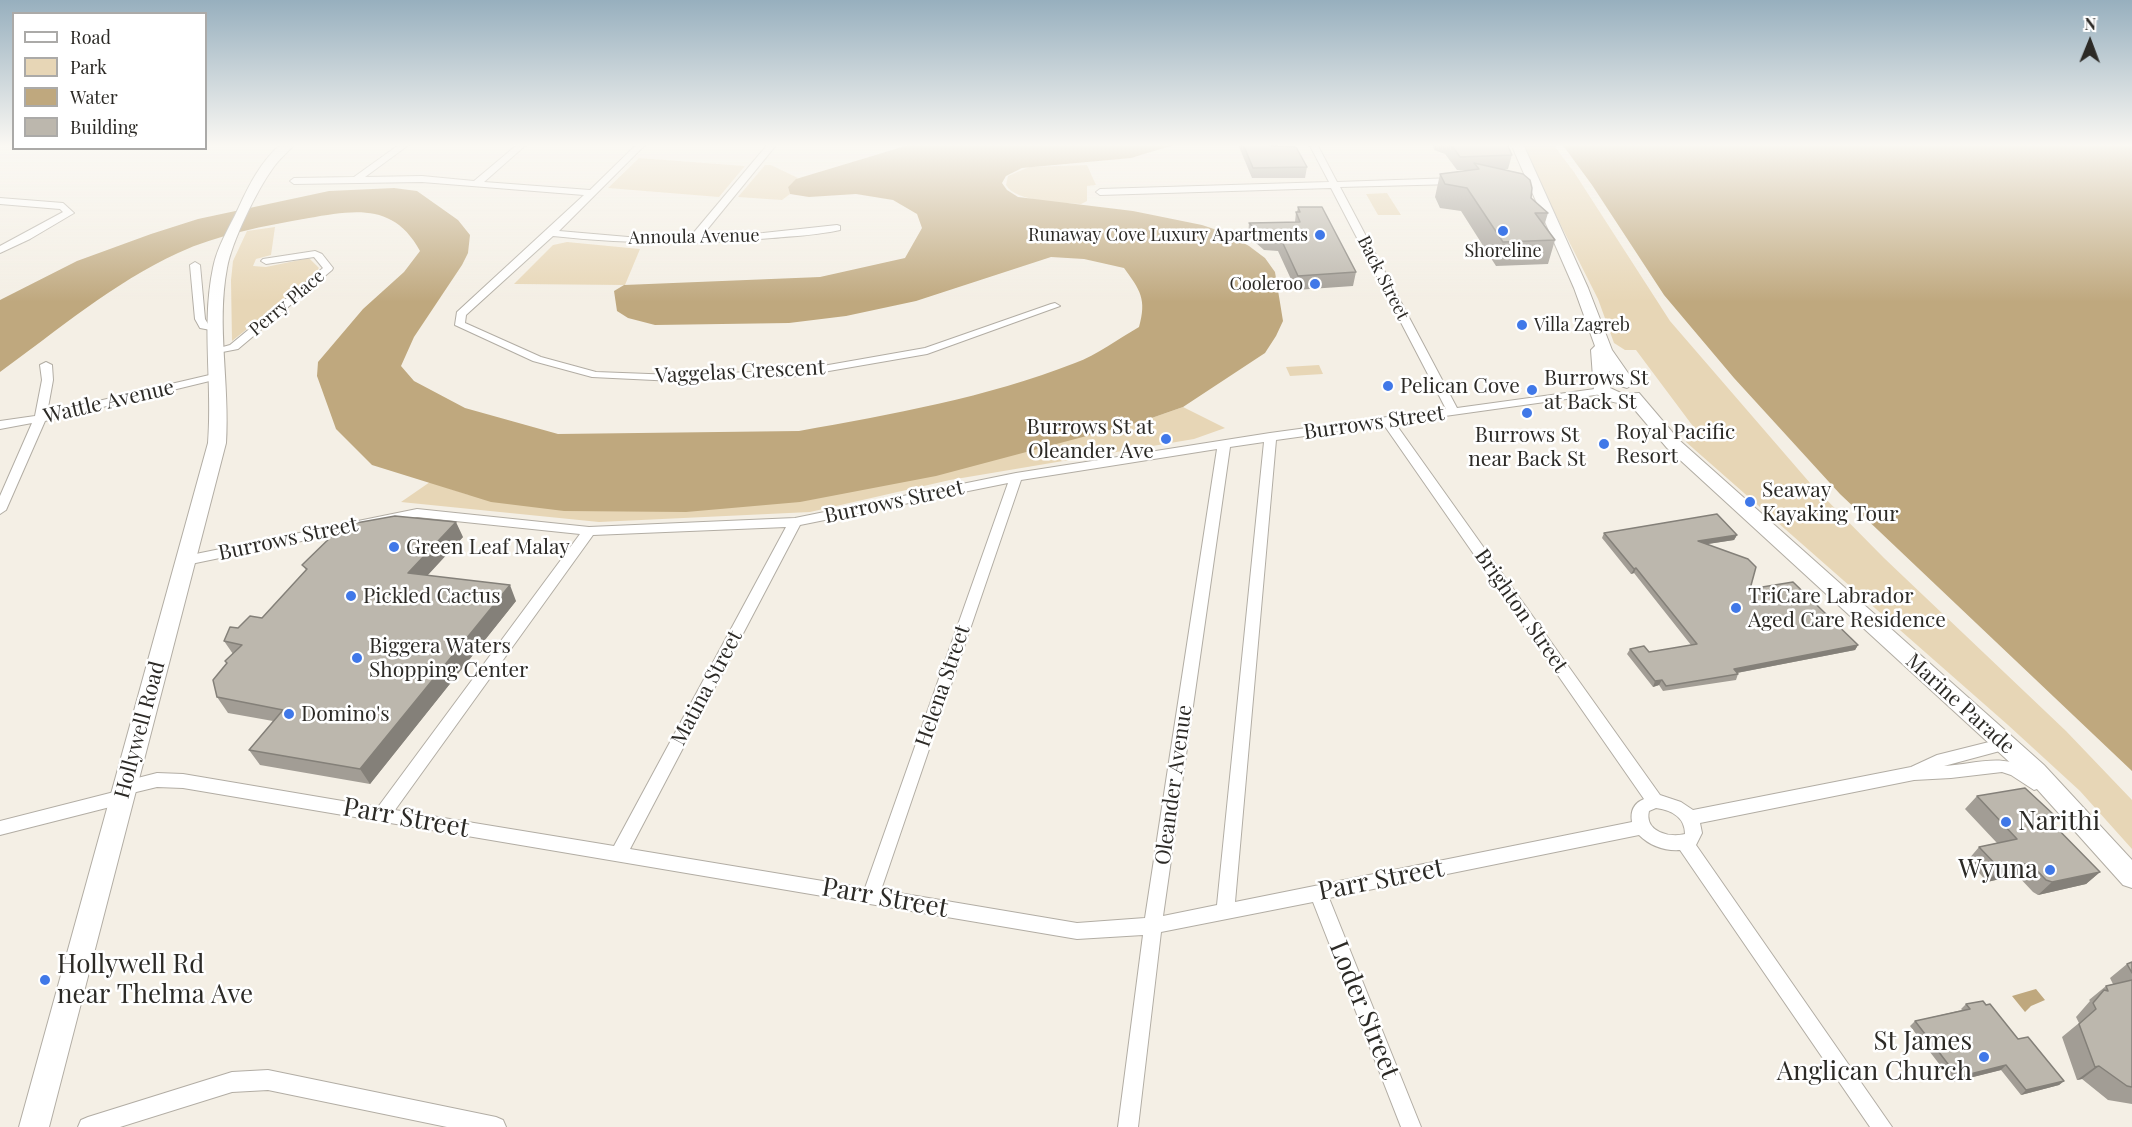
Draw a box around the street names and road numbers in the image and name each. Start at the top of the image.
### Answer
street label: Annoula Avenue [628,225,760,249]
street label: Back Street [1353,232,1413,324]
street label: Perry Place [245,265,329,341]
street label: Vaggelas Crescent [654,355,826,389]
street label: Wattle Avenue [41,375,177,429]
street label: Burrows Street [1302,401,1446,445]
street label: Burrows Street [822,475,966,529]
street label: Burrows Street [216,512,360,566]
street label: Brighton Street [1469,544,1573,678]
street label: Helena Street [910,622,976,750]
street label: Matina Street [666,626,748,750]
street label: Marine Parade [1900,649,2020,759]
street label: Hollywell Road [110,659,170,801]
street label: Oleander Avenue [1150,703,1198,867]
street label: Parr Street [341,792,471,844]
street label: Parr Street [1315,853,1447,907]
street label: Parr Street [820,872,950,924]
street label: Loder Street [1322,937,1406,1083]

